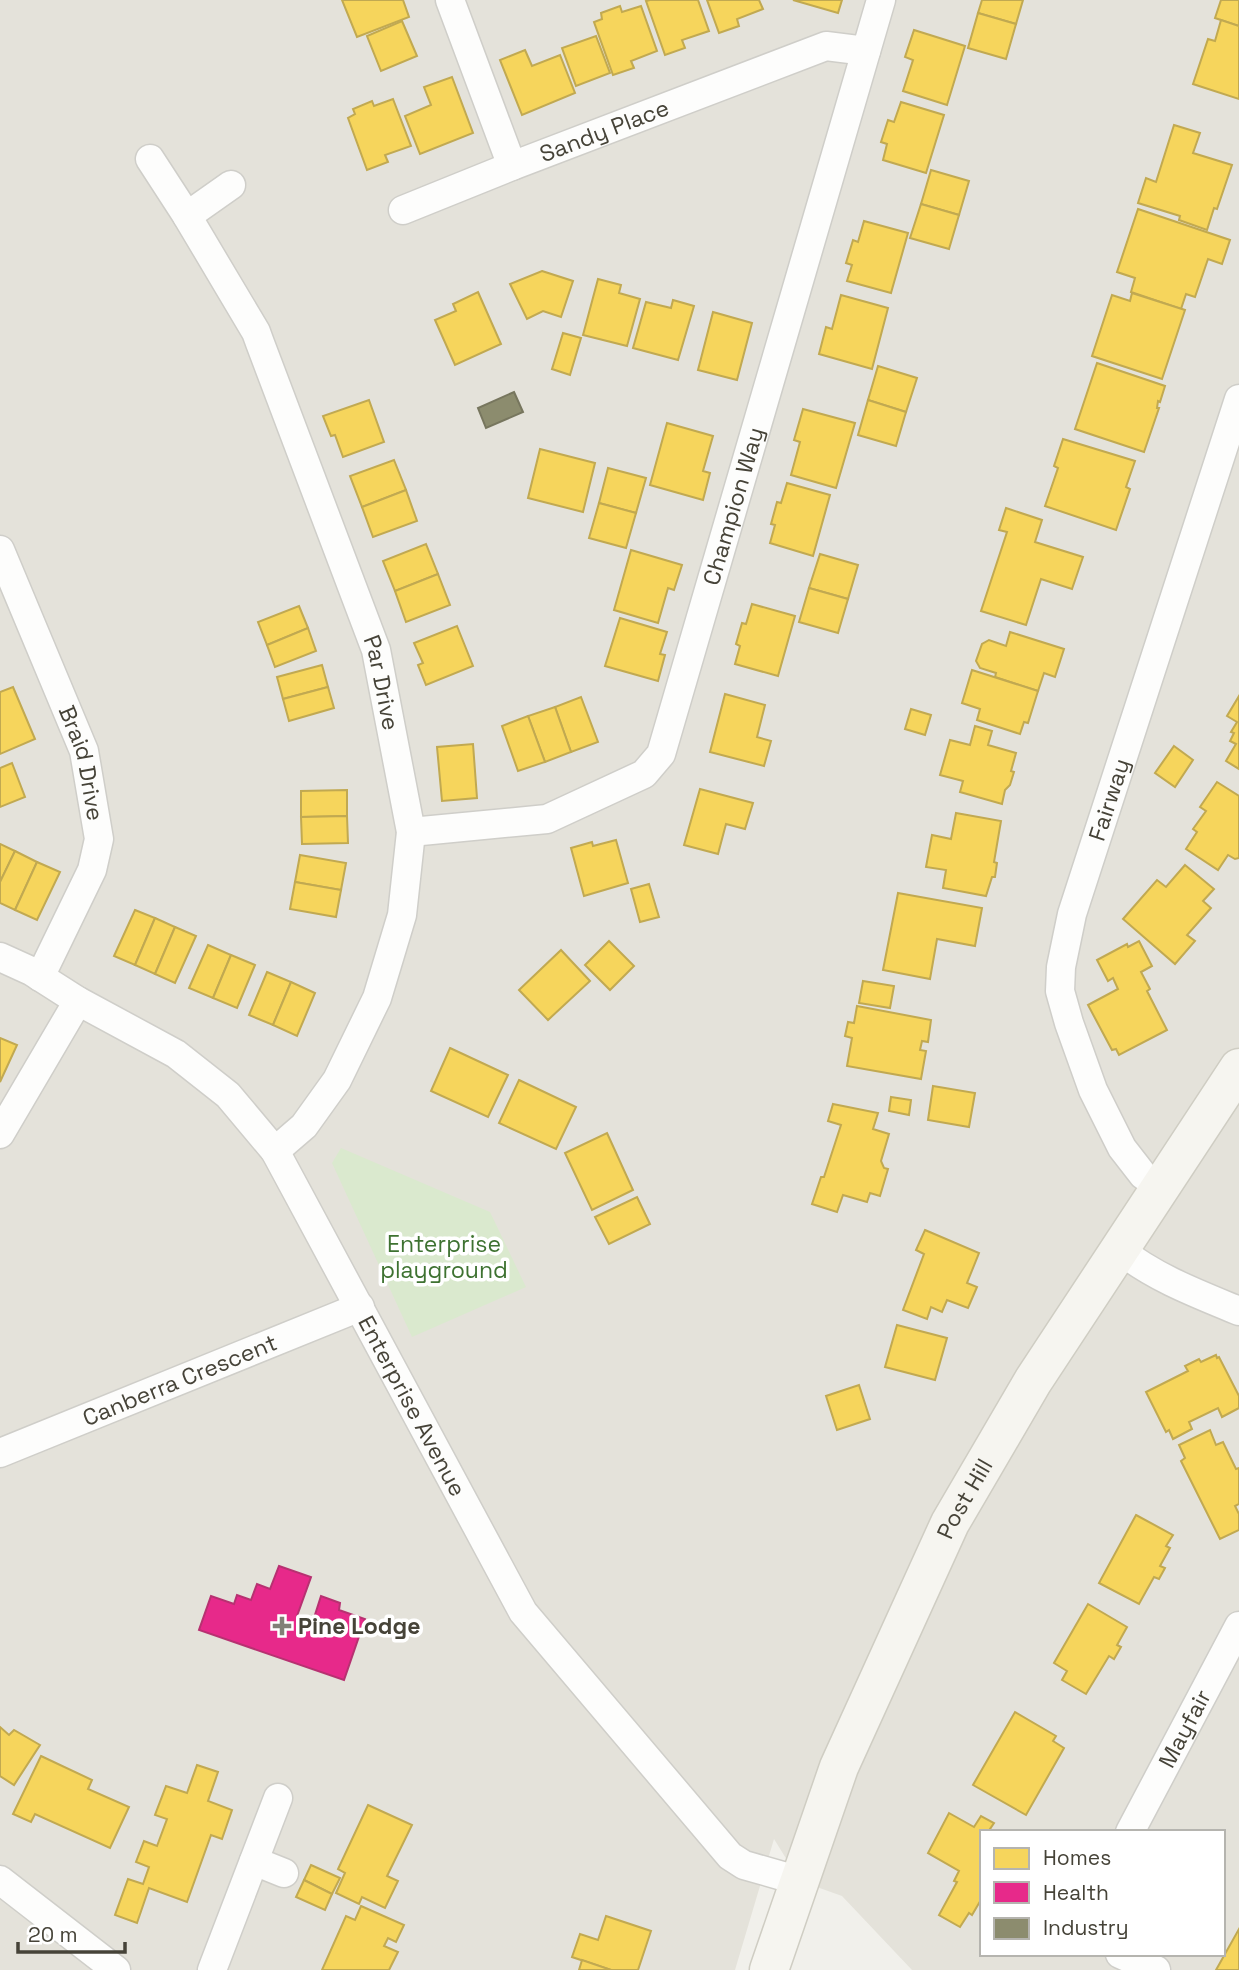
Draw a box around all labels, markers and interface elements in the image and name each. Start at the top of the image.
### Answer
street label: Sandy Place [535,92,673,169]
street label: Champion Way [696,424,771,589]
street label: Par Drive [357,631,406,733]
street label: Braid Drive [52,701,111,823]
street label: Fairway [1082,755,1136,845]
park label: Enterprise playground [380,1229,508,1285]
street label: Enterprise Avenue [351,1310,473,1502]
street label: Canberra Crescent [78,1327,281,1433]
street label: Post Hill [930,1453,999,1544]
place label: Pine Lodge [298,1611,420,1641]
marker: Pine Lodge [272,1616,292,1636]
street label: Mayfair [1152,1684,1218,1773]
legend [980,1830,1225,1956]
text: Homes [1043,1844,1111,1871]
text: Health [1043,1879,1109,1906]
scale bar [18,1910,124,1954]
text: Industry [1043,1914,1129,1941]
text: 20 m [28,1921,78,1948]

